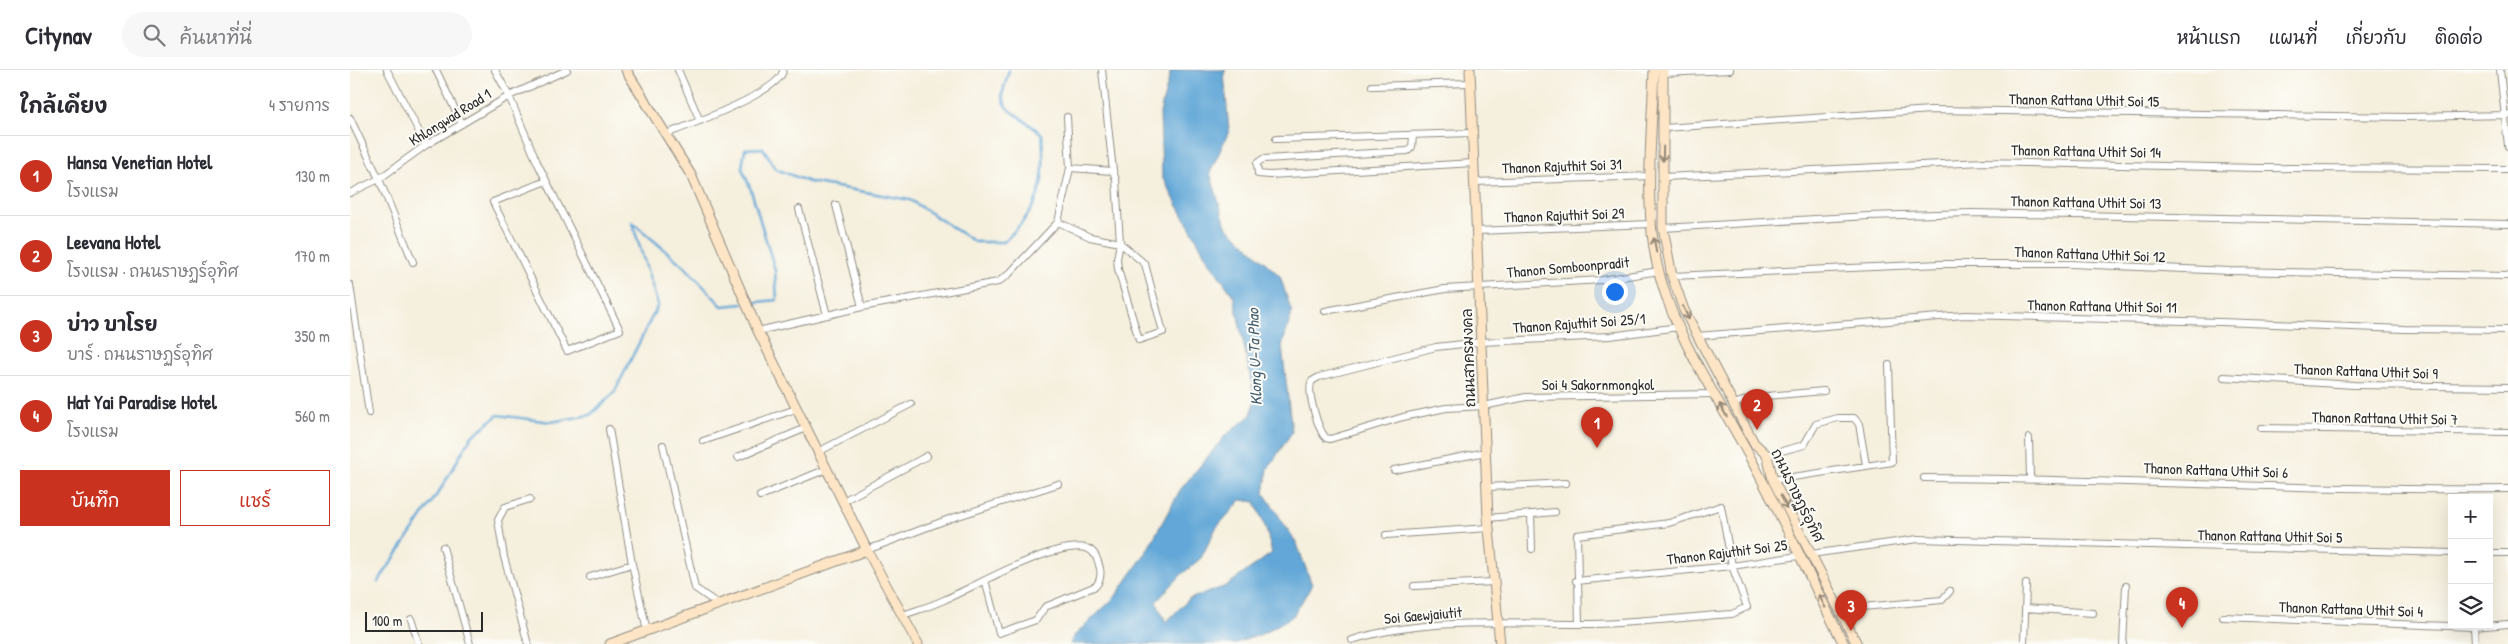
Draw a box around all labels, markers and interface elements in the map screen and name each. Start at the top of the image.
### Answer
search box [122,12,472,57]
text: Citynav [25,19,92,51]
icon: search [140,21,168,49]
text: ค้นหาที่นี่ [180,24,252,50]
text: หน้าแรก [2177,25,2241,50]
text: แผนที่ [2269,25,2317,50]
text: เกี่ยวกับ [2345,25,2407,50]
text: ติดต่อ [2435,25,2483,50]
street label: Khlongwad Road 1 [405,83,495,151]
street label: Thanon Rattana Uthit Soi 15 [2009,88,2160,112]
text: ใกล้เคียง [20,91,107,120]
text: 4 รายการ [269,94,330,116]
street label: Thanon Rattana Uthit Soi 14 [2011,139,2161,163]
one-way arrow [1658,145,1668,161]
text: Hansa Venetian Hotel [67,149,212,175]
street label: Thanon Rajuthit Soi 31 [1502,153,1622,179]
text: 1 [33,165,39,187]
text: 130 m [295,165,330,187]
text: โรงแรม [67,180,119,202]
street label: Thanon Rattana Uthit Soi 13 [2010,190,2162,214]
street label: Thanon Rajuthit Soi 29 [1504,202,1625,228]
text: Leevana Hotel [67,229,160,255]
one-way arrow [1649,237,1659,253]
street label: Thanon Rattana Uthit Soi 12 [2014,241,2166,267]
text: 2 [32,245,40,267]
text: 170 m [295,245,330,267]
street label: Thanon Somboonpradit [1506,251,1631,283]
text: โรงแรม · ถนนราษฏร์อุทิศ [67,260,238,282]
your location [1602,279,1628,305]
street label: Thanon Rattana Uthit Soi 11 [2027,294,2177,318]
one-way arrow [1681,305,1691,320]
water label: Klong U-Ta Phao [1241,307,1267,406]
street label: ถนนสาครมงคล [1456,308,1480,408]
street label: Thanon Rajuthit Soi 25/1 [1512,308,1646,338]
text: บ่าว บาโรย [67,311,158,337]
text: 3 [32,325,40,347]
text: 350 m [294,325,330,347]
text: บาร์ · ถนนราษฏร์อุทิศ [67,343,212,365]
street label: Thanon Rattana Uthit Soi 9 [2294,358,2439,384]
street label: Soi 4 Sakornmongkol [1542,374,1654,395]
text: Hat Yai Paradise Hotel [67,389,217,415]
pin: 2 [1741,389,1773,430]
one-way arrow [1717,403,1727,418]
text: 4 [33,405,39,427]
text: 560 m [295,405,330,427]
street label: Thanon Rattana Uthit Soi 7 [2312,406,2458,430]
pin: 1 [1581,407,1613,448]
text: โรงแรม [67,420,119,442]
street label: ถนนราษฏร์อุทิศ [1765,445,1830,547]
street label: Thanon Rattana Uthit Soi 6 [2143,457,2289,483]
button: บันทึก [20,470,170,526]
button: แชร์ [180,470,330,526]
one-way arrow [1780,494,1789,509]
map controls [2448,494,2493,629]
button: + [2448,494,2493,539]
street label: Thanon Rattana Uthit Soi 5 [2197,524,2343,548]
street label: Thanon Rajuthit Soi 25 [1666,534,1789,570]
button: − [2448,539,2493,584]
button: layers [2448,584,2493,629]
pin: 4 [2166,587,2198,628]
pin: 3 [1835,590,1867,631]
one-way arrow [1817,593,1827,608]
street label: Thanon Rattana Uthit Soi 4 [2279,596,2424,622]
street label: Soi Gaewjaiutit [1383,601,1464,629]
scale bar [365,609,482,632]
text: 100 m [372,611,402,630]

